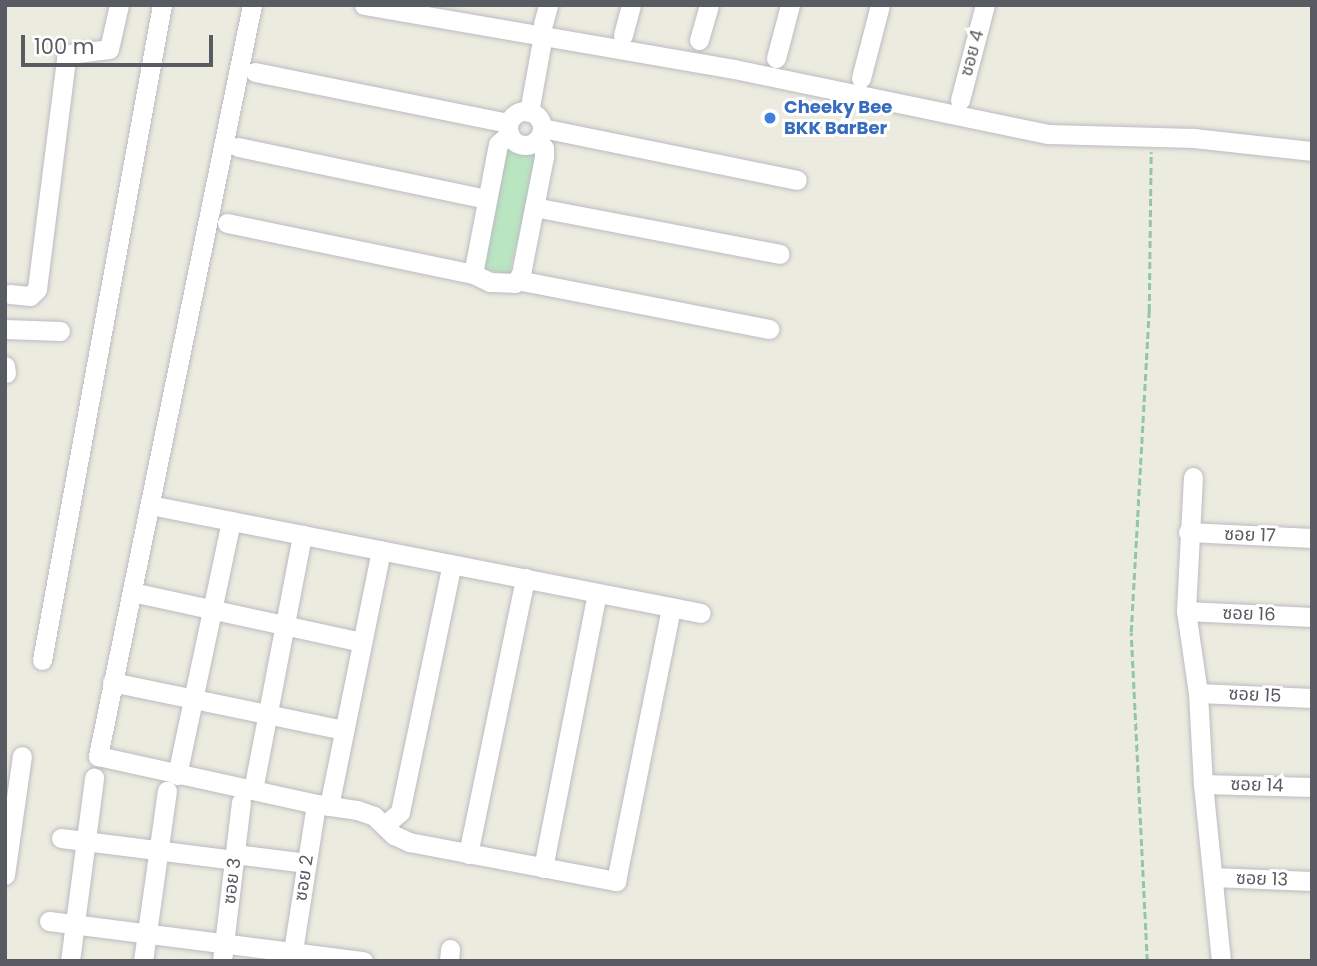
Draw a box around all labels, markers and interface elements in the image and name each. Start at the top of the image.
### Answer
scale bar [24,21,217,65]
street label: ซอย 4 [955,27,989,79]
text: 100 m [34,32,94,61]
place label: Cheeky Bee BKK BarBer [784,97,892,140]
marker: Cheeky Bee BKK BarBer [762,110,778,126]
street label: ซอย 17 [1224,523,1276,547]
street label: ซอย 16 [1222,602,1276,626]
street label: ซอย 15 [1228,683,1282,707]
street label: ซอย 14 [1230,773,1284,797]
street label: ซอย 2 [290,854,318,902]
street label: ซอย 3 [218,857,246,905]
street label: ซอย 13 [1236,867,1288,891]

